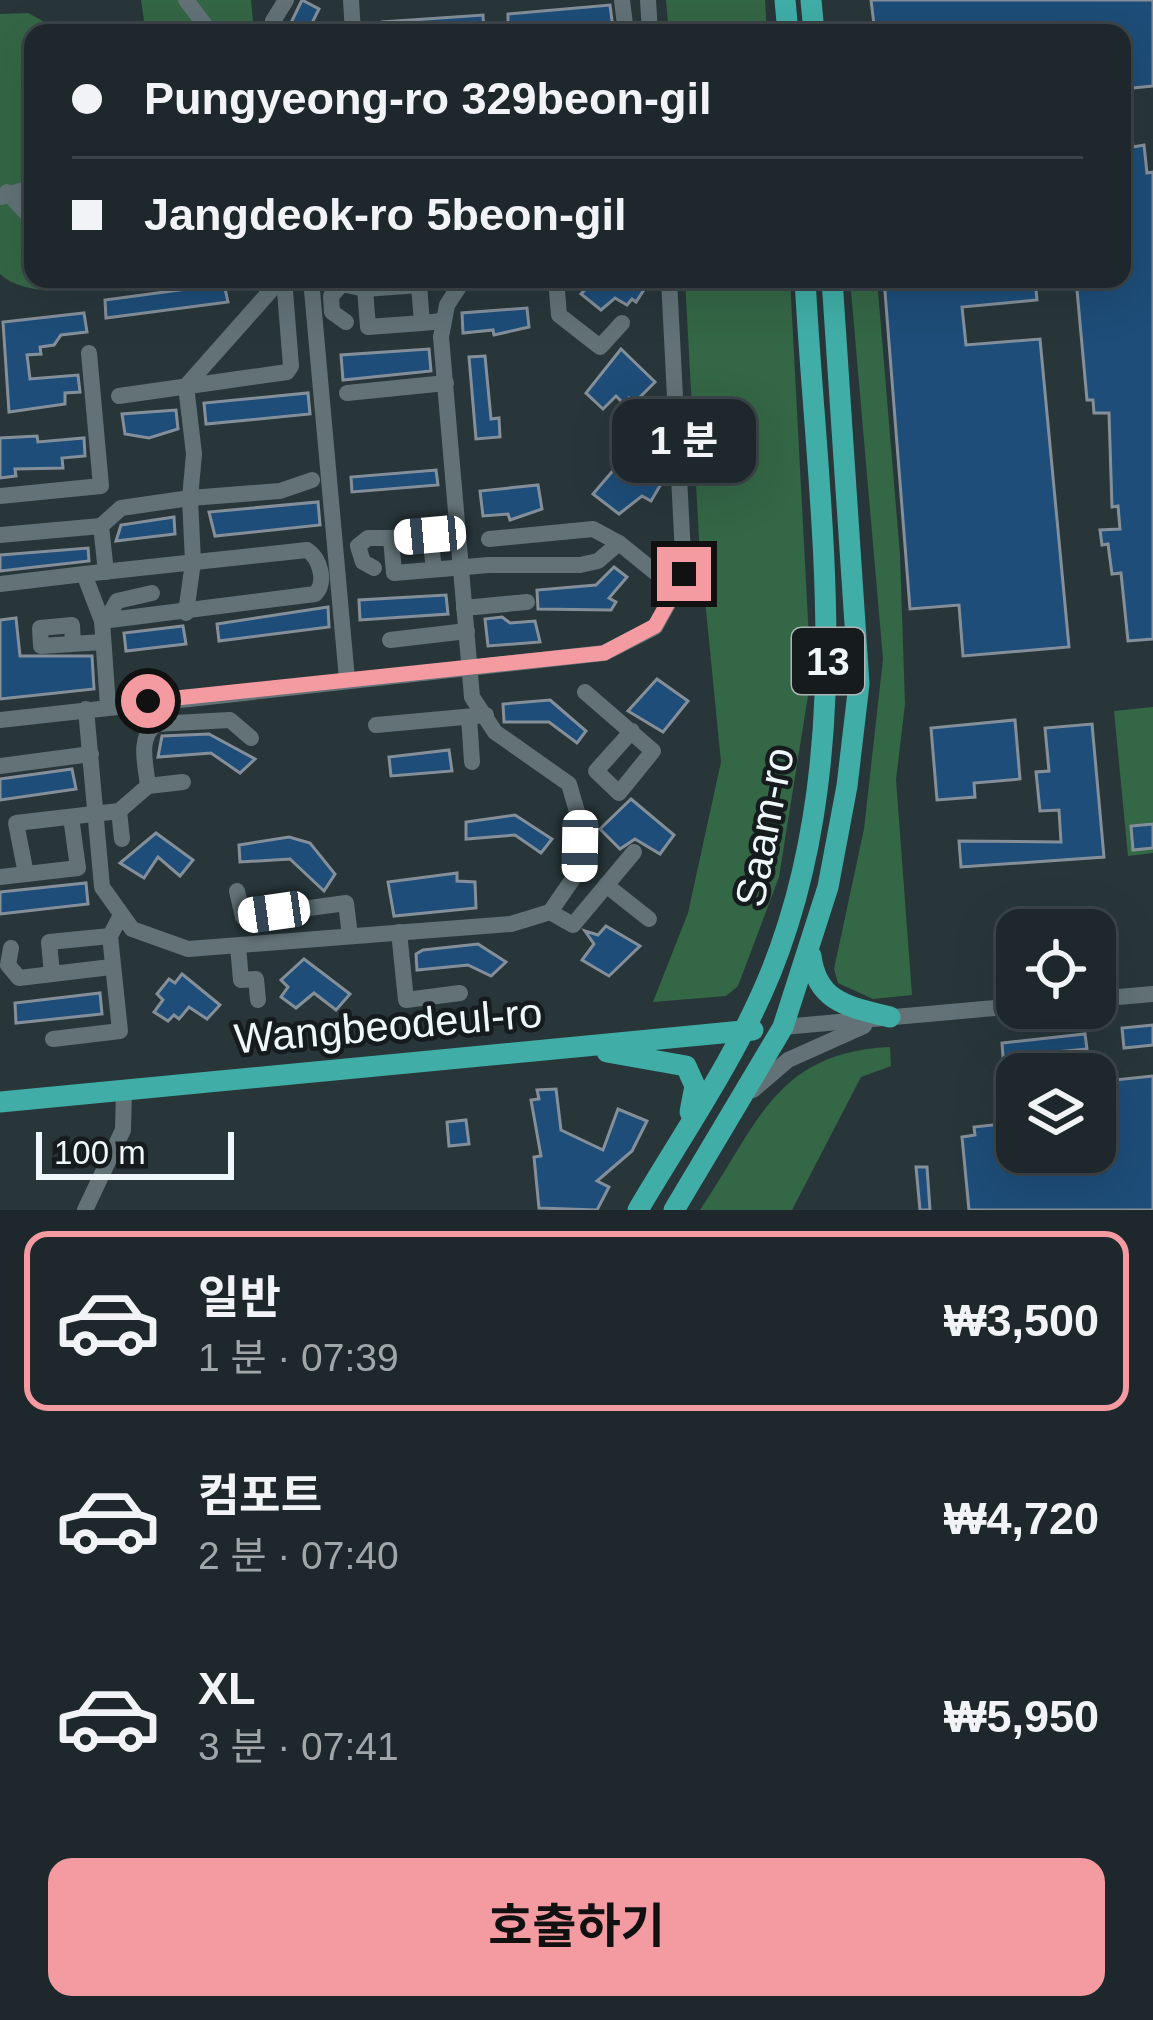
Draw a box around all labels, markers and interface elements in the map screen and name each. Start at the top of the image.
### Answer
text: Pungyeong-ro 329beon-gil [144,73,712,124]
text: Jangdeok-ro 5beon-gil [144,189,627,240]
callout: 1 분 [612,400,756,484]
text: 1 분 [650,419,718,462]
car [393,514,467,556]
route end [657,547,711,601]
road number: 13 [792,628,864,694]
route start [121,674,175,728]
street label: Saam-ro [726,744,803,911]
car [561,810,599,882]
car [236,889,312,935]
map controls [996,909,1116,1173]
button: locate [996,909,1116,1029]
street label: Wangbeodeul-ro [232,989,544,1062]
button: layers [996,1053,1116,1173]
scale bar [36,1126,234,1179]
text: 100 m [54,1134,146,1171]
icon: car [54,1267,162,1375]
text: 일반 [198,1272,281,1323]
text: ₩3,500 [944,1295,1099,1346]
text: 1 분 · 07:39 [198,1336,399,1379]
icon: car [54,1465,162,1573]
text: 컴포트 [198,1470,322,1521]
text: ₩4,720 [944,1493,1099,1544]
text: 2 분 · 07:40 [198,1534,399,1577]
icon: car [54,1663,162,1771]
text: XL [198,1663,256,1714]
text: ₩5,950 [944,1691,1099,1742]
text: 3 분 · 07:41 [198,1725,399,1768]
button: 호출하기 [48,1858,1105,1996]

